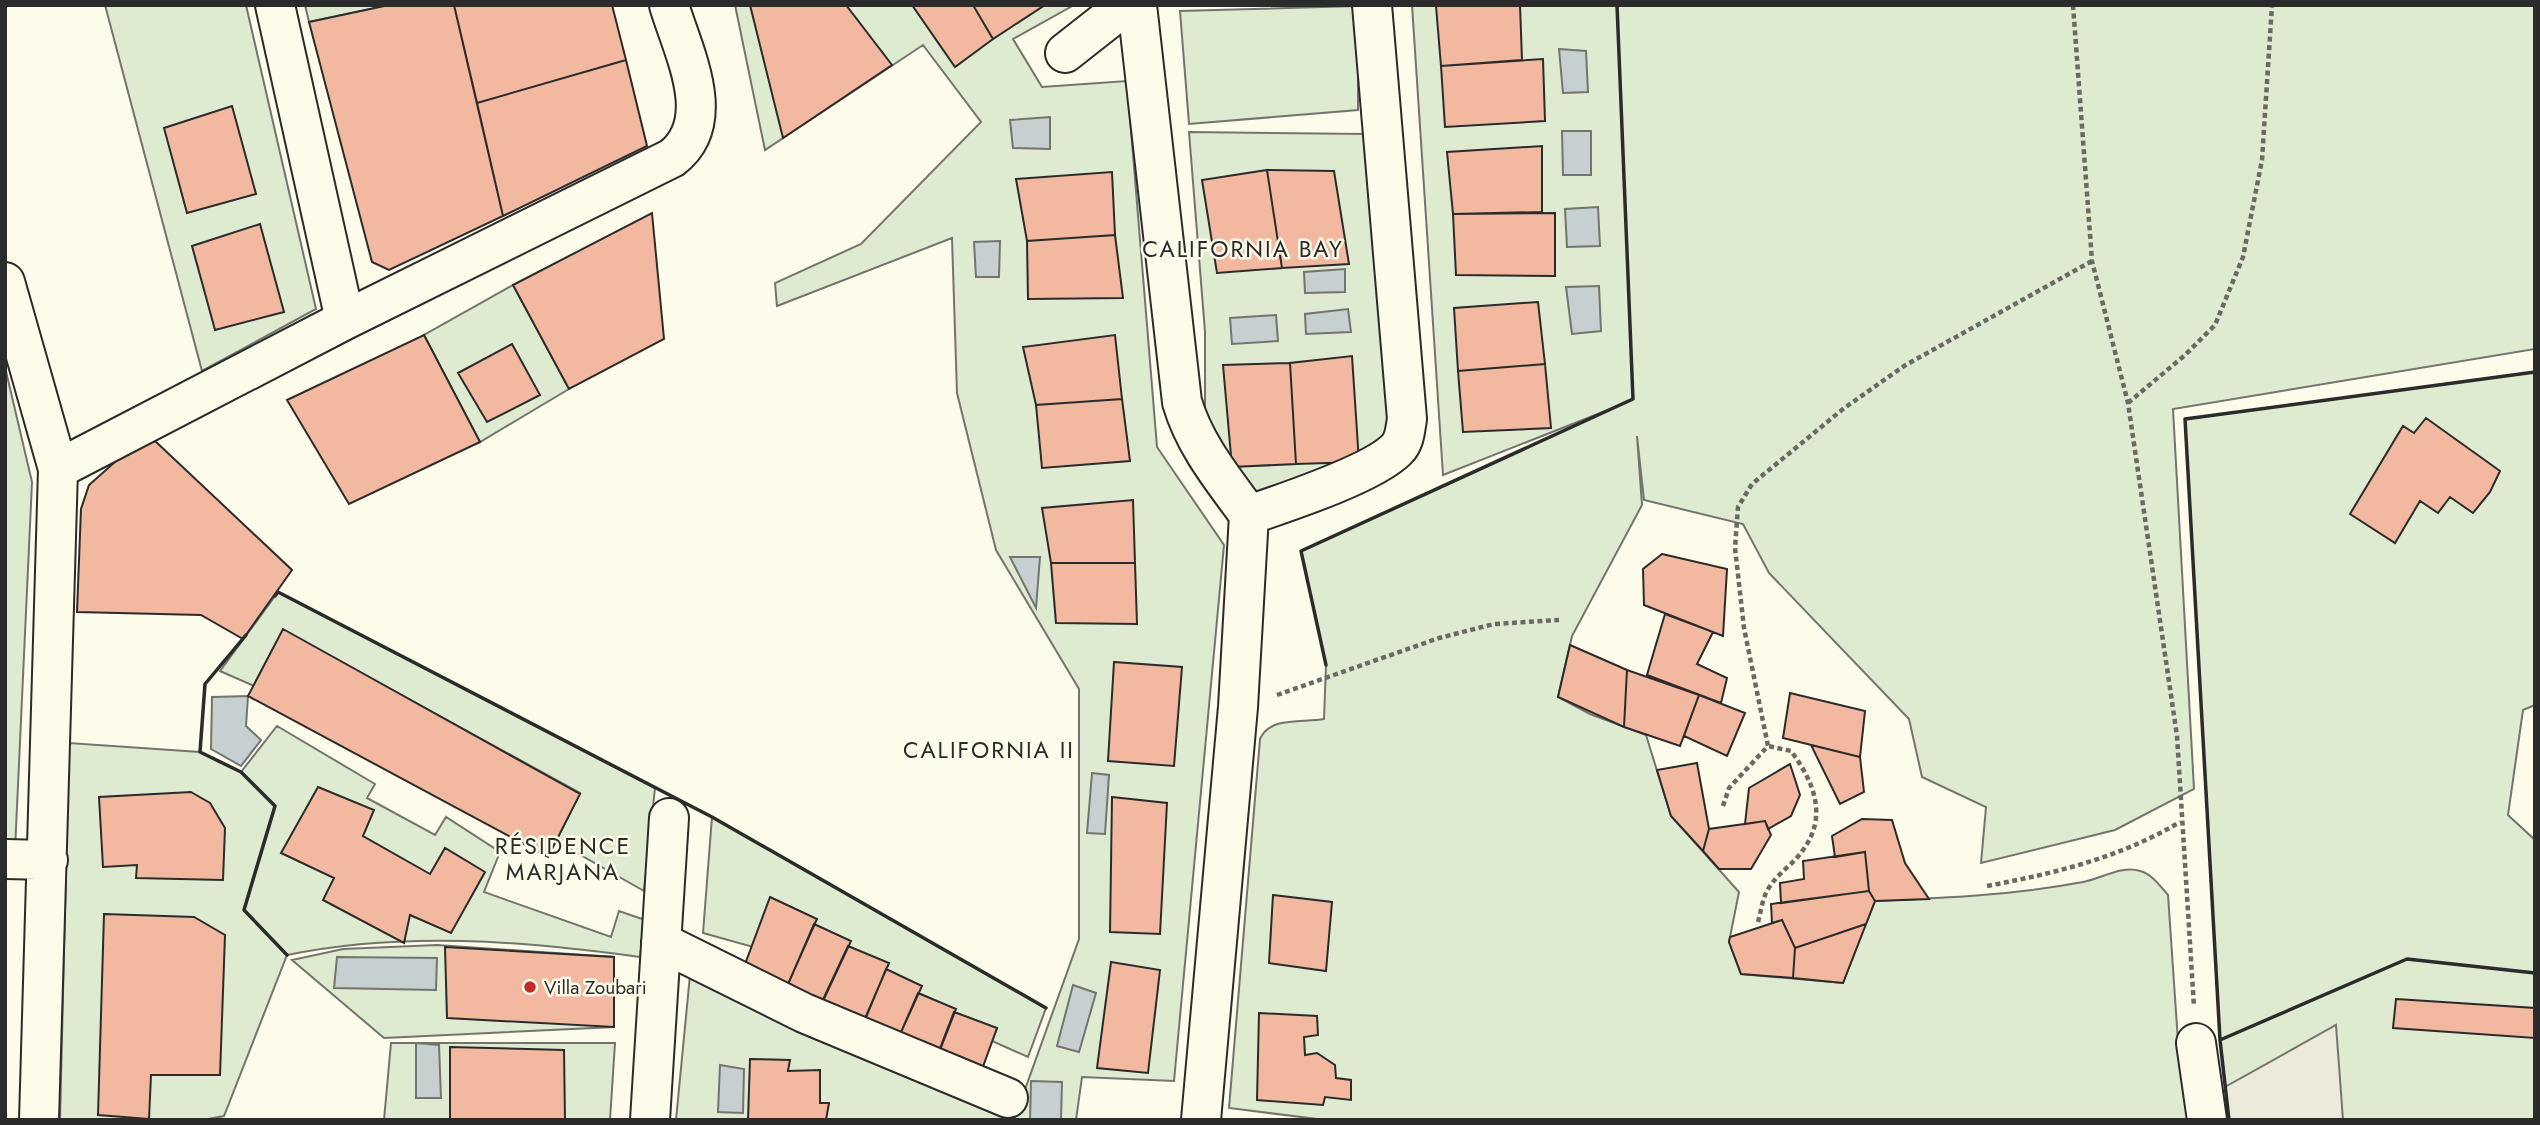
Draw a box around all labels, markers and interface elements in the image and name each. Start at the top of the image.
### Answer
district label: CALIFORNIA BAY [1142,232,1344,266]
district label: CALIFORNIA II [903,733,1075,767]
district label: RÉSIDENCE MARJANA [495,829,631,889]
place label: Villa Zoubari [544,974,647,1001]
marker: Villa Zoubari [522,979,538,995]

